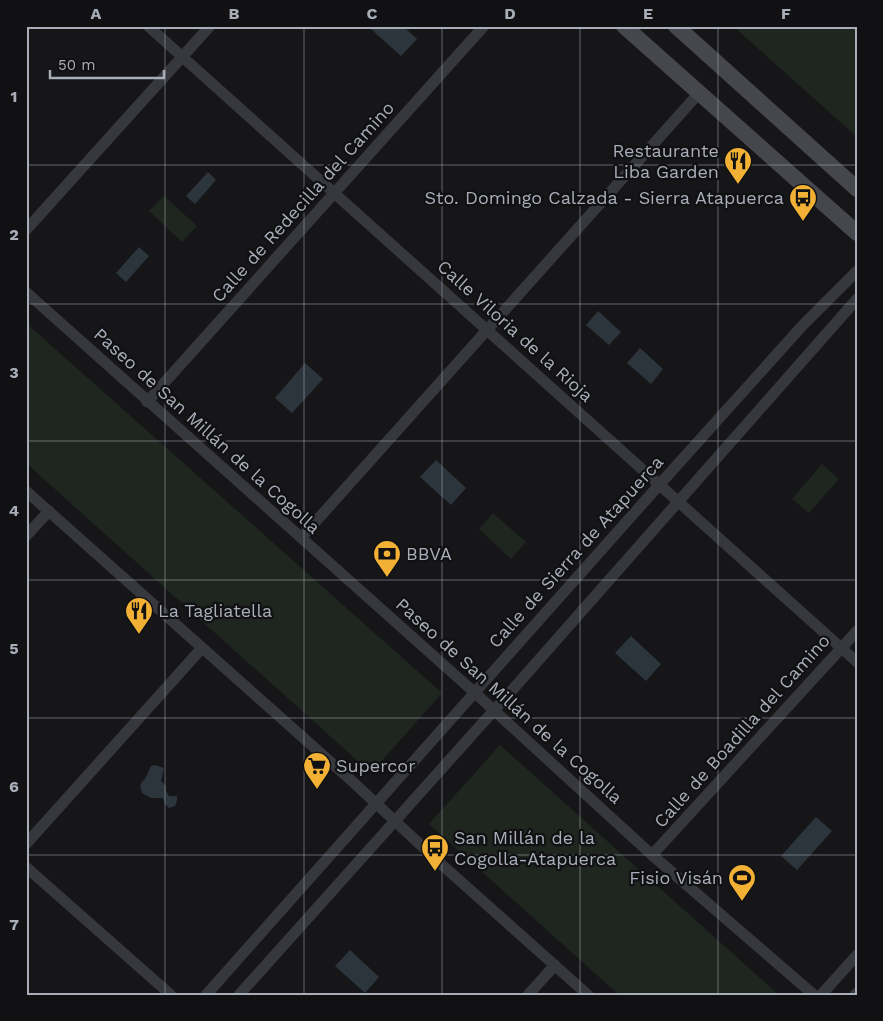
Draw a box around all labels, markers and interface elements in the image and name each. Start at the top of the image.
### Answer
text: A [91,4,102,23]
text: B [229,4,240,23]
text: C [367,4,378,23]
text: D [504,4,516,23]
text: E [643,4,653,23]
text: F [781,4,791,23]
scale bar [50,48,164,80]
text: 50 m [58,56,95,74]
text: 1 [11,87,17,106]
street label: Calle de Redecilla del Camino [207,97,398,306]
place label: Restaurante Liba Garden [612,140,719,182]
restaurant icon: Restaurante Liba Garden [723,146,753,185]
bus stop icon: Sto. Domingo Calzada - Sierra Atapuerca [788,183,818,222]
place label: Sto. Domingo Calzada - Sierra Atapuerca [424,187,784,208]
text: 2 [9,225,19,244]
street label: Calle Viloria de la Rioja [433,255,597,406]
street label: Paseo de San Millán de la Cogolla [90,323,325,538]
text: 3 [9,363,19,382]
street label: Calle de Sierra de Atapuerca [484,451,667,652]
text: 4 [9,501,19,520]
bank icon: BBVA [372,539,402,578]
place label: BBVA [406,543,452,564]
street label: Paseo de San Millán de la Cogolla [392,593,627,808]
restaurant icon: La Tagliatella [124,596,154,635]
place label: La Tagliatella [158,600,272,621]
street label: Calle de Boadilla del Camino [649,630,834,832]
text: 5 [9,639,19,658]
supermarket icon: Supercor [302,751,332,790]
place label: Supercor [336,755,416,776]
text: 6 [9,777,19,796]
place label: San Millán de la Cogolla-Atapuerca [454,827,616,869]
bus stop icon: San Millán de la Cogolla-Atapuerca [420,833,450,872]
sports icon: Fisio Visán [727,863,757,902]
place label: Fisio Visán [629,867,723,888]
text: 7 [9,915,19,934]

